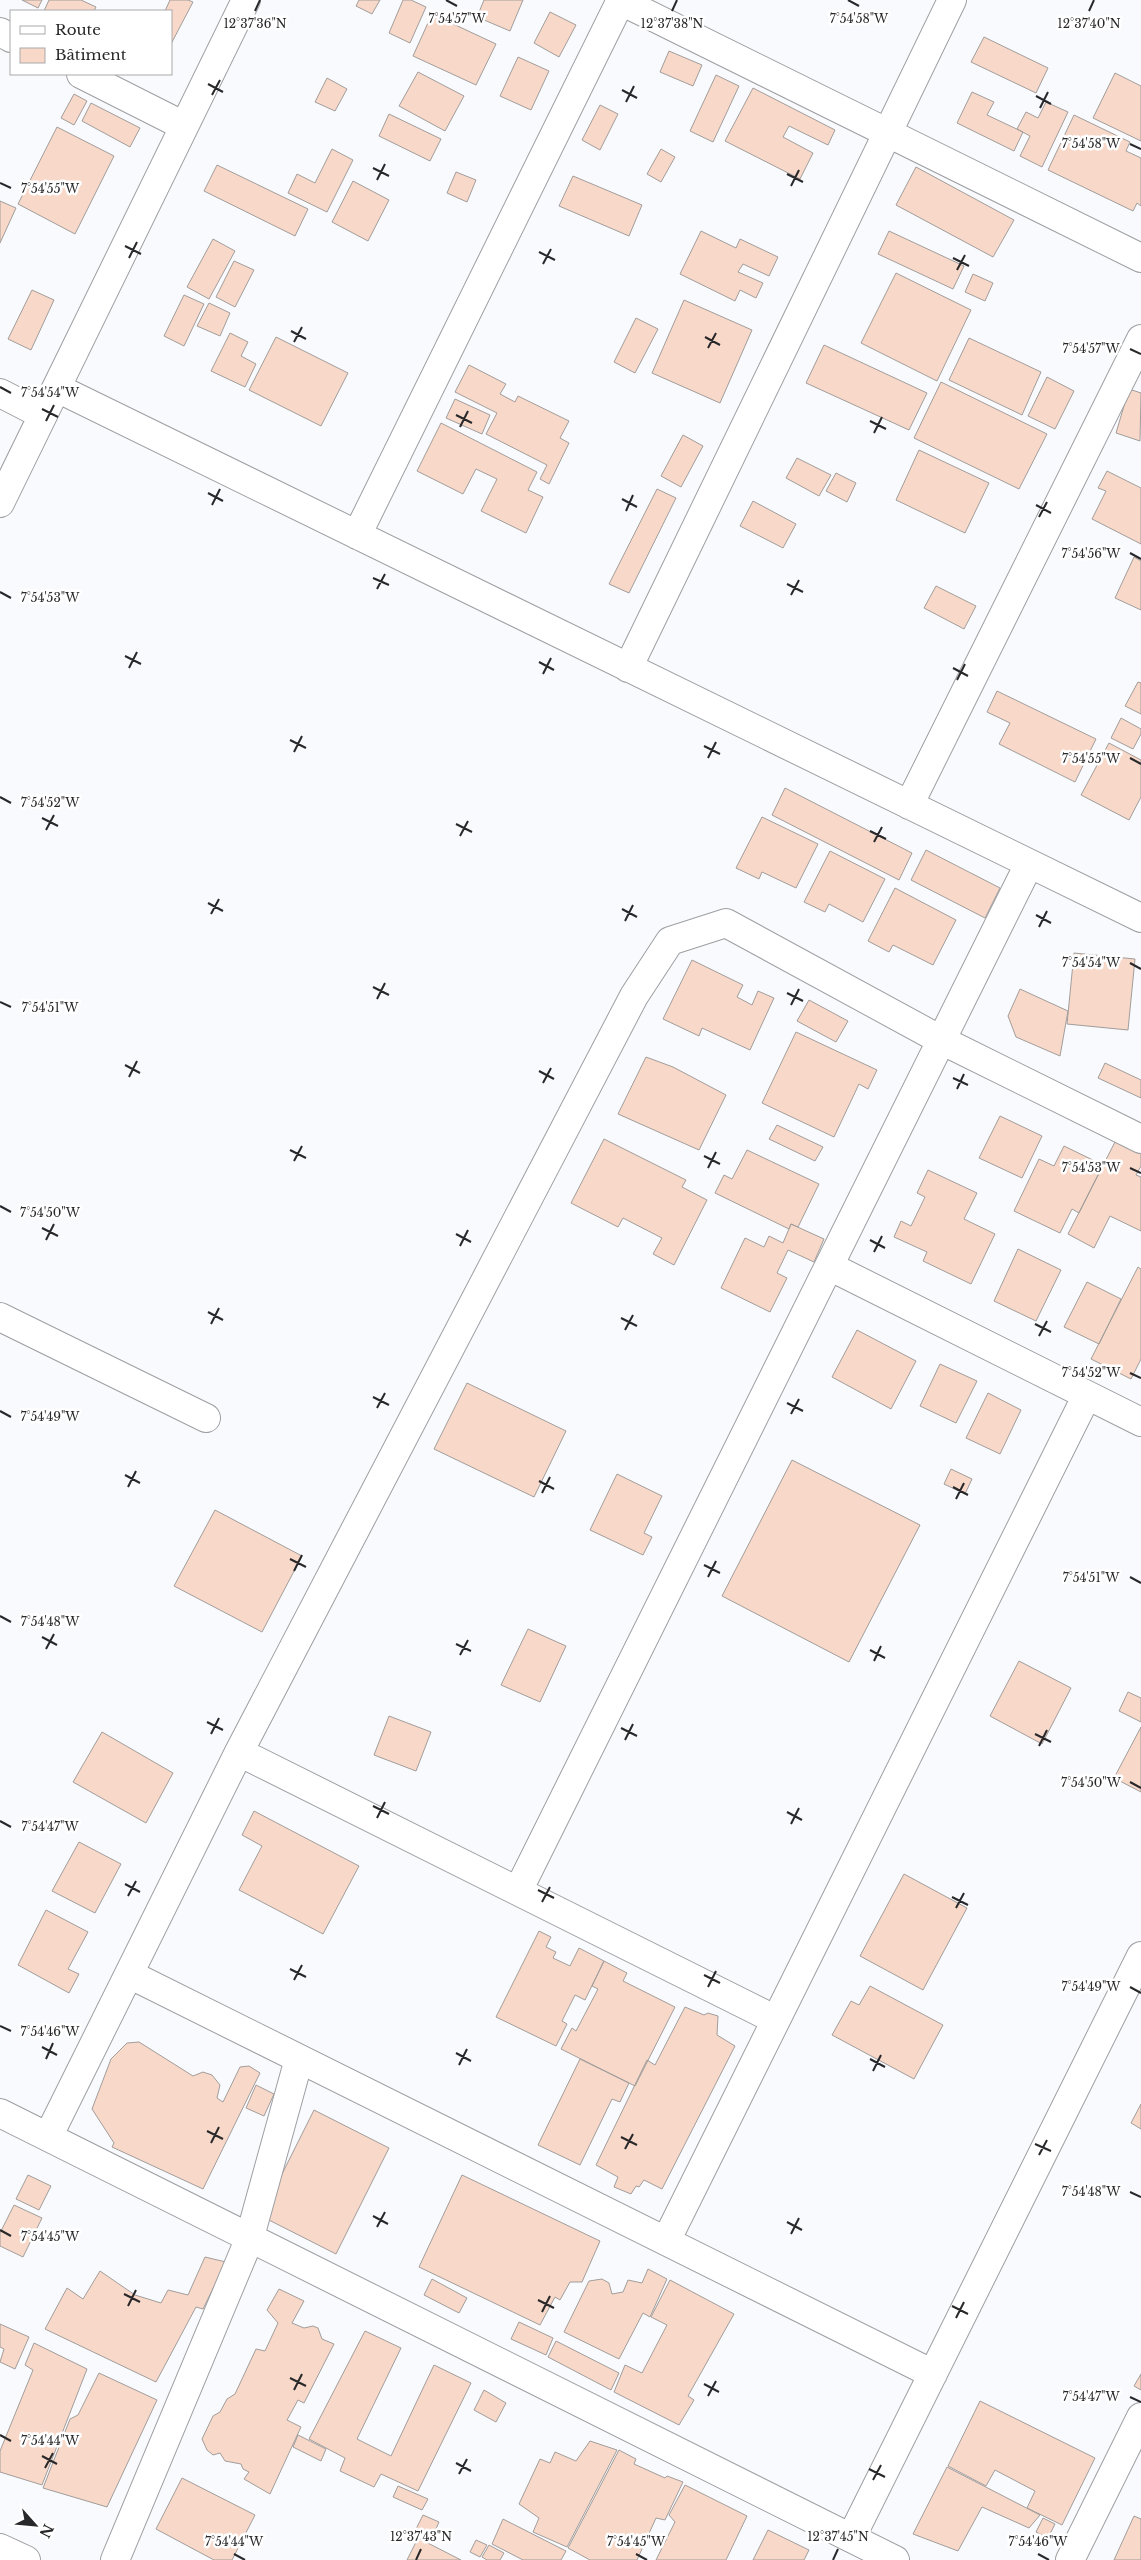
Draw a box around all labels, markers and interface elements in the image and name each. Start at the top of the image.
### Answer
legend [10,10,172,75]
text: 7°54'57"W [428,11,486,26]
text: 7°54'58"W [830,11,889,26]
text: 12°37'36"N [223,16,287,31]
text: 12°37'38"N [641,16,704,31]
text: 12°37'40"N [1057,16,1121,31]
text: Route [55,20,101,39]
text: Bâtiment [55,45,127,64]
text: 7°54'58"W [1062,136,1121,151]
text: 7°54'55"W [21,181,80,196]
text: 7°54'57"W [1062,341,1120,356]
text: 7°54'54"W [21,385,80,400]
text: 7°54'56"W [1062,546,1121,561]
text: 7°54'53"W [21,590,80,605]
text: 7°54'55"W [1062,751,1121,766]
text: 7°54'52"W [21,795,80,810]
text: 7°54'54"W [1062,955,1121,970]
text: 7°54'51"W [22,1000,79,1015]
text: 7°54'53"W [1062,1160,1121,1175]
text: 7°54'50"W [20,1205,81,1220]
text: 7°54'52"W [1062,1365,1121,1380]
text: 7°54'49"W [21,1409,80,1424]
text: 7°54'51"W [1063,1570,1120,1585]
text: 7°54'48"W [21,1614,80,1629]
text: 7°54'50"W [1061,1775,1122,1790]
text: 7°54'47"W [21,1819,80,1834]
text: 7°54'49"W [1062,1979,1121,1994]
text: 7°54'46"W [21,2024,80,2039]
text: 7°54'48"W [1062,2184,1121,2199]
text: 7°54'45"W [21,2229,80,2244]
text: 7°54'47"W [1062,2389,1121,2404]
text: 7°54'44"W [21,2433,80,2448]
north arrow [10,2500,60,2550]
text: N [36,2521,58,2541]
text: 12°37'43"N [390,2529,452,2544]
text: 12°37'45"N [807,2529,869,2544]
text: 7°54'44"W [205,2534,264,2549]
text: 7°54'45"W [607,2534,666,2549]
text: 7°54'46"W [1009,2534,1068,2549]

